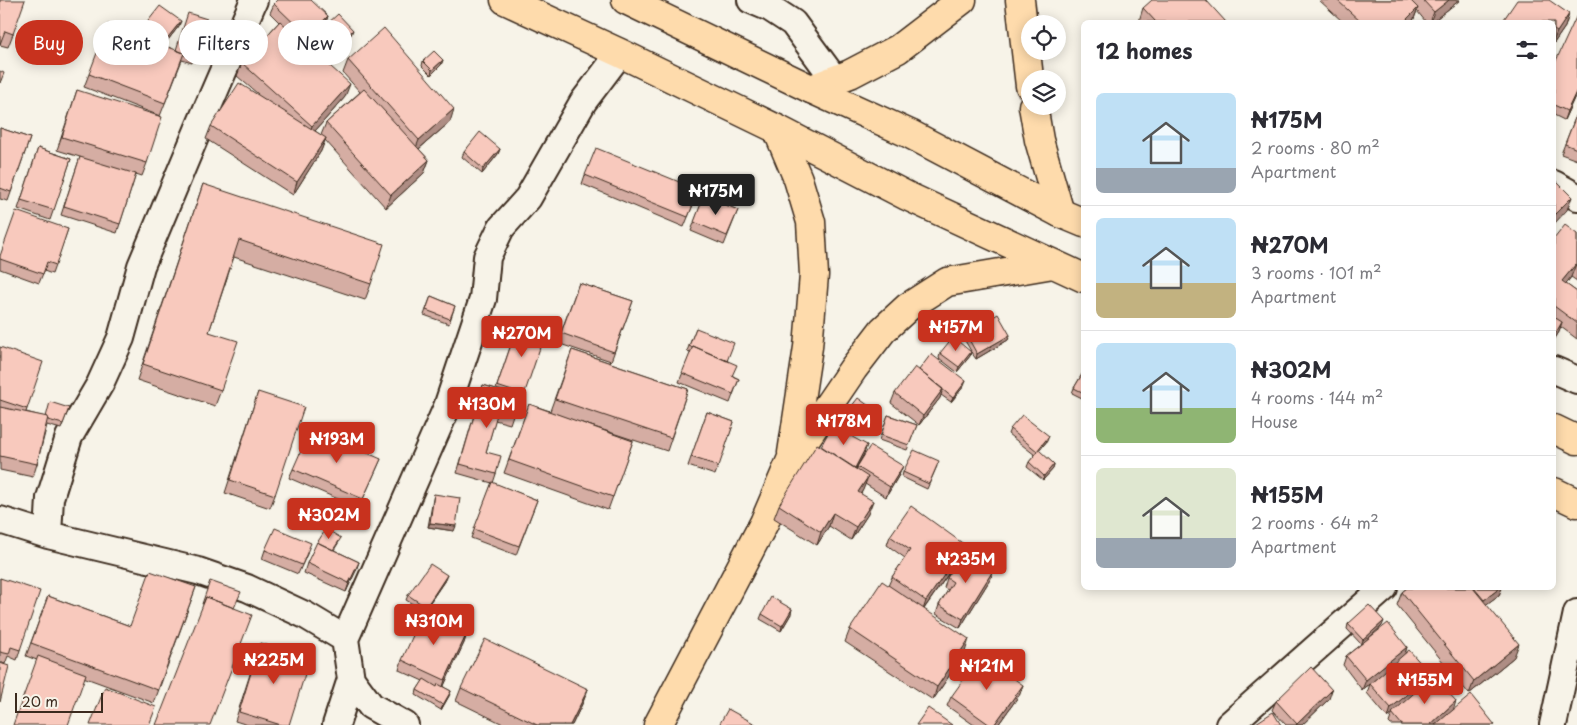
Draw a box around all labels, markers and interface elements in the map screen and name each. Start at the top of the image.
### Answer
map controls [1021,15,1066,115]
button: locate [1021,15,1066,60]
chip: Buy [15,20,83,65]
chip: Rent [93,20,169,65]
chip: Filters [179,20,268,65]
chip: New [278,20,352,65]
text: 12 homes [1096,34,1193,66]
icon: filters [1513,36,1541,64]
button: layers [1021,70,1066,115]
text: ₦175M [1251,103,1323,135]
icon: home [1136,113,1196,173]
text: 2 rooms · 80 m² [1251,135,1380,159]
text: Apartment [1251,159,1336,183]
pin: ₦175M [681,174,751,216]
text: ₦175M [689,178,743,202]
text: ₦270M [1251,228,1329,260]
icon: home [1136,238,1196,298]
text: 3 rooms · 101 m² [1251,260,1382,284]
text: Apartment [1251,284,1336,308]
pin: ₦157M [921,310,991,352]
text: ₦157M [929,314,983,338]
pin: ₦270M [487,316,557,358]
text: ₦270M [492,320,552,344]
text: ₦302M [1251,353,1332,385]
icon: home [1136,363,1196,423]
text: 4 rooms · 144 m² [1251,385,1383,409]
pin: ₦130M [452,386,522,429]
text: ₦130M [458,391,516,415]
pin: ₦178M [809,404,879,446]
text: ₦178M [817,408,871,432]
text: House [1251,409,1298,433]
pin: ₦193M [302,422,372,464]
text: ₦193M [310,426,364,450]
text: ₦155M [1251,478,1324,510]
icon: home [1136,488,1196,548]
pin: ₦302M [294,498,364,540]
text: ₦302M [298,502,360,526]
text: 2 rooms · 64 m² [1251,510,1379,534]
text: Apartment [1251,534,1336,558]
pin: ₦235M [931,542,1001,584]
text: ₦235M [936,546,996,570]
pin: ₦310M [399,604,469,646]
text: ₦310M [405,608,463,632]
pin: ₦225M [239,642,309,685]
text: ₦225M [244,647,304,671]
pin: ₦121M [952,648,1022,691]
text: ₦121M [960,653,1014,677]
pin: ₦155M [1390,662,1460,705]
text: ₦155M [1397,667,1453,691]
scale bar [15,690,102,713]
text: 20 m [22,691,58,712]

